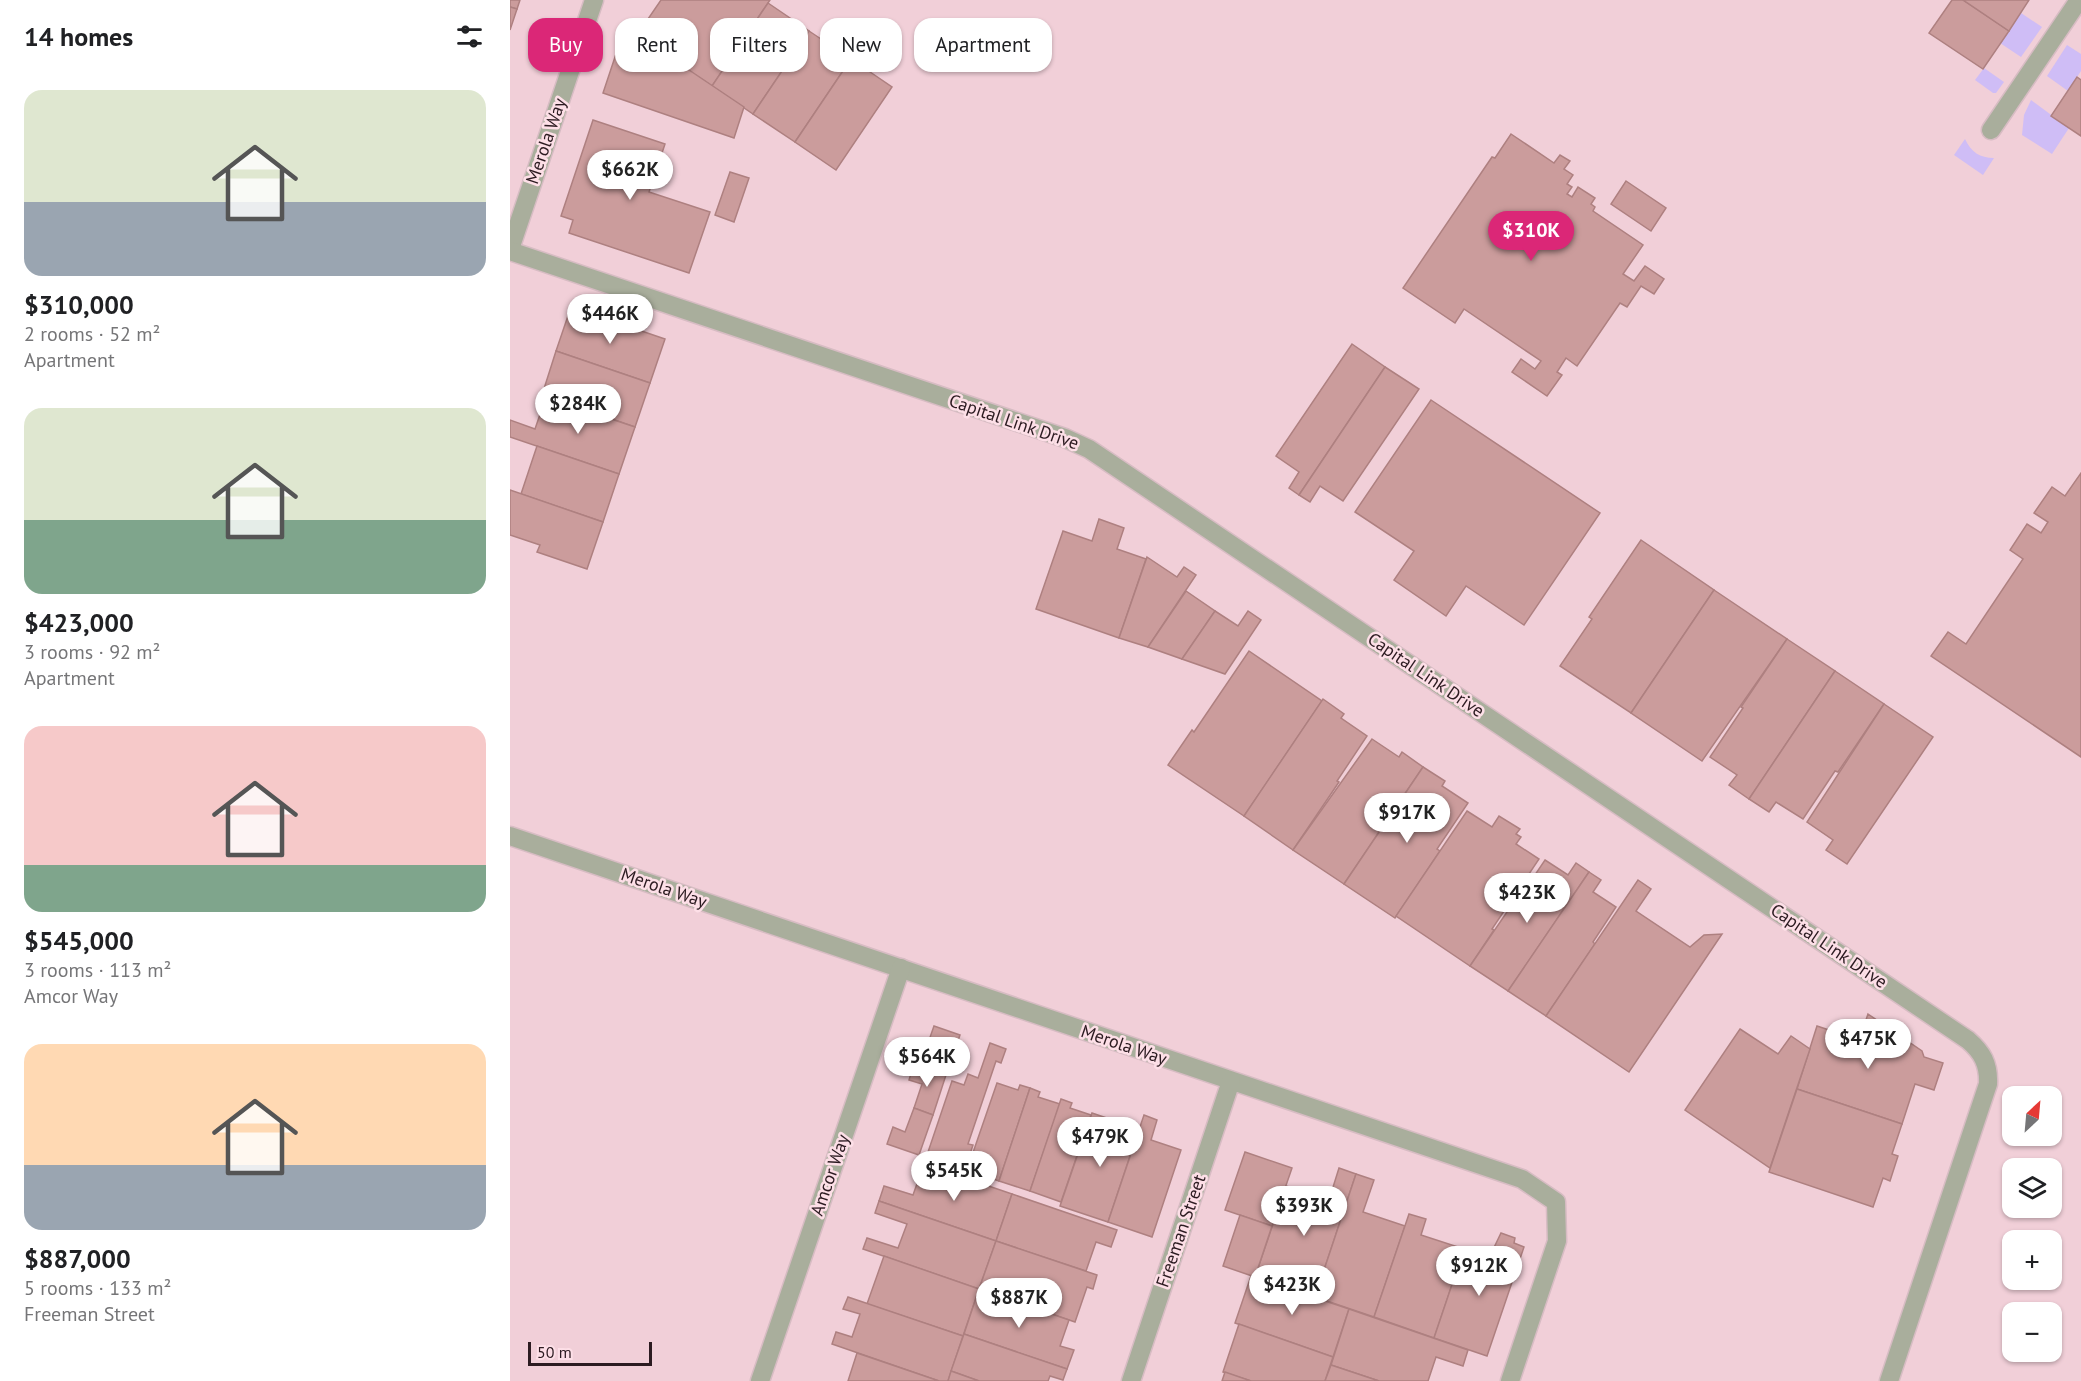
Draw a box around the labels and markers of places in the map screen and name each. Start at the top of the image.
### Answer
pin: $662K [588,150,672,201]
pin: $310K [1489,211,1573,262]
pin: $446K [568,294,652,345]
pin: $284K [536,384,620,435]
pin: $917K [1365,793,1449,844]
pin: $423K [1485,873,1569,924]
pin: $475K [1826,1019,1910,1070]
pin: $564K [885,1037,969,1088]
pin: $479K [1058,1117,1142,1168]
pin: $545K [912,1151,996,1202]
pin: $393K [1262,1186,1346,1237]
pin: $912K [1437,1246,1521,1297]
pin: $423K [1250,1265,1334,1316]
pin: $887K [977,1278,1061,1329]

